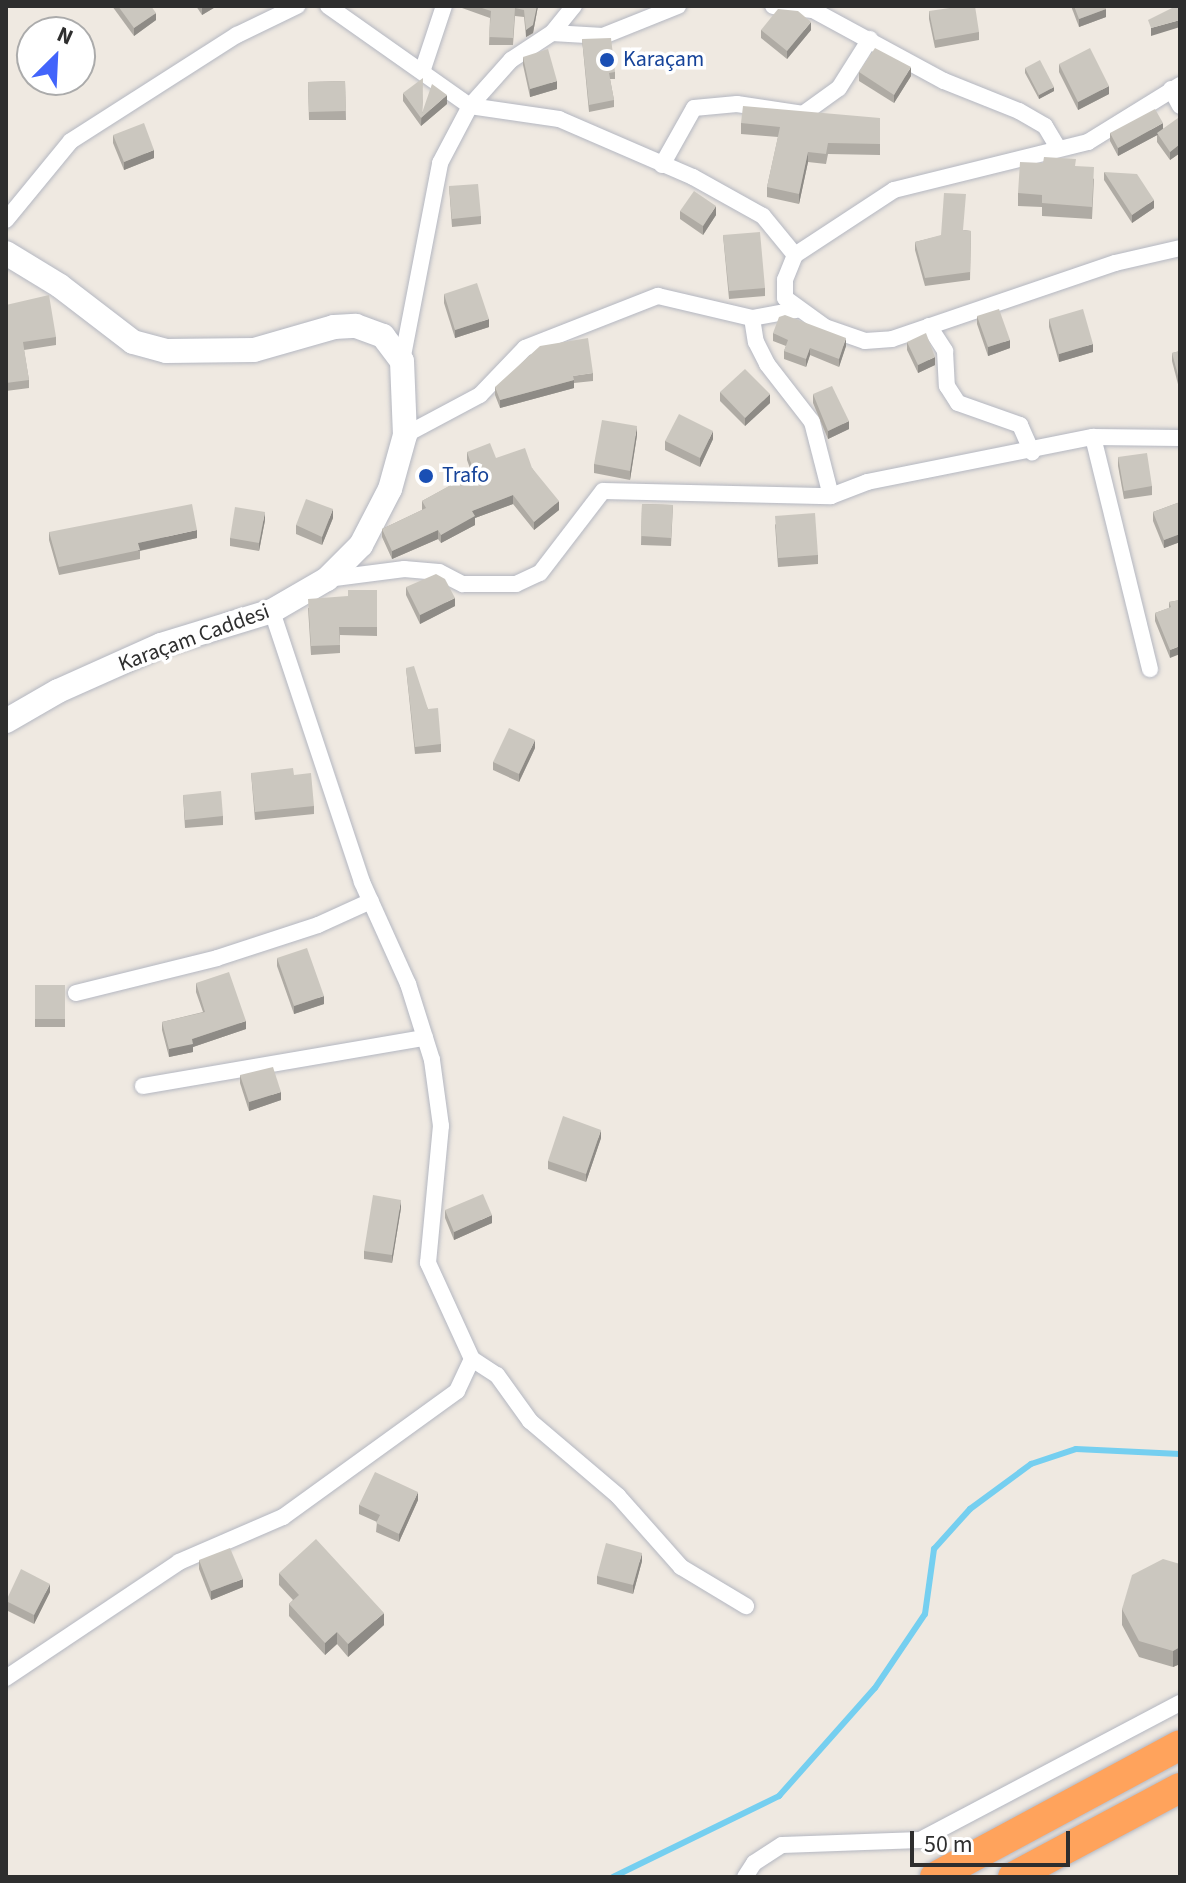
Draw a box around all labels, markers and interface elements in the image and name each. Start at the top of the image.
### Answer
north arrow [16,16,96,96]
text: N [52,18,78,53]
place label: Karaçam [623,47,704,73]
marker: Karaçam [598,51,616,69]
place label: Trafo [442,463,489,489]
marker: Trafo [417,467,435,485]
street label: Karaçam Caddesi [115,598,273,678]
scale bar [914,1815,1074,1865]
text: 50 m [924,1827,973,1862]

